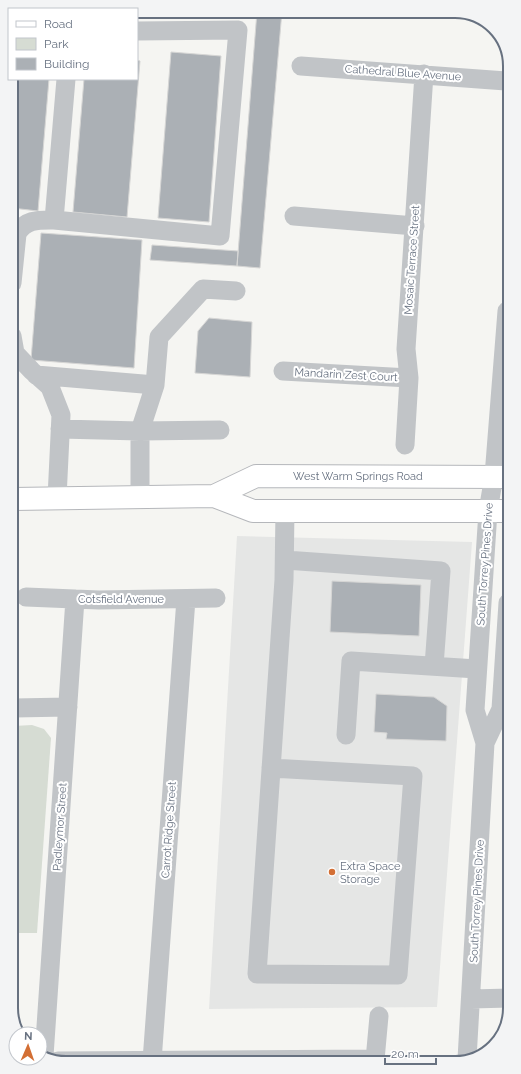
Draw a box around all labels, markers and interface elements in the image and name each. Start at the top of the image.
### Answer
legend [8,8,138,80]
text: Road [44,17,73,31]
text: Park [44,37,69,51]
text: Building [44,57,90,71]
street label: Cathedral Blue Avenue [344,62,462,84]
street label: Mosaic Terrace Street [402,205,422,315]
street label: Mandarin Zest Court [294,366,398,384]
street label: West Warm Springs Road [293,470,423,483]
street label: South Torrey Pines Drive [474,502,496,626]
street label: Cotsfield Avenue [78,593,164,606]
street label: Carrot Ridge Street [159,781,179,879]
street label: Padleymor Street [50,782,70,872]
street label: South Torrey Pines Drive [467,839,487,963]
place label: Extra Space Storage [340,860,401,886]
marker: Extra Space Storage [327,867,337,877]
north arrow [8,1026,48,1066]
text: N [24,1030,33,1043]
scale bar [385,1040,436,1066]
text: 20 m [391,1047,419,1061]

